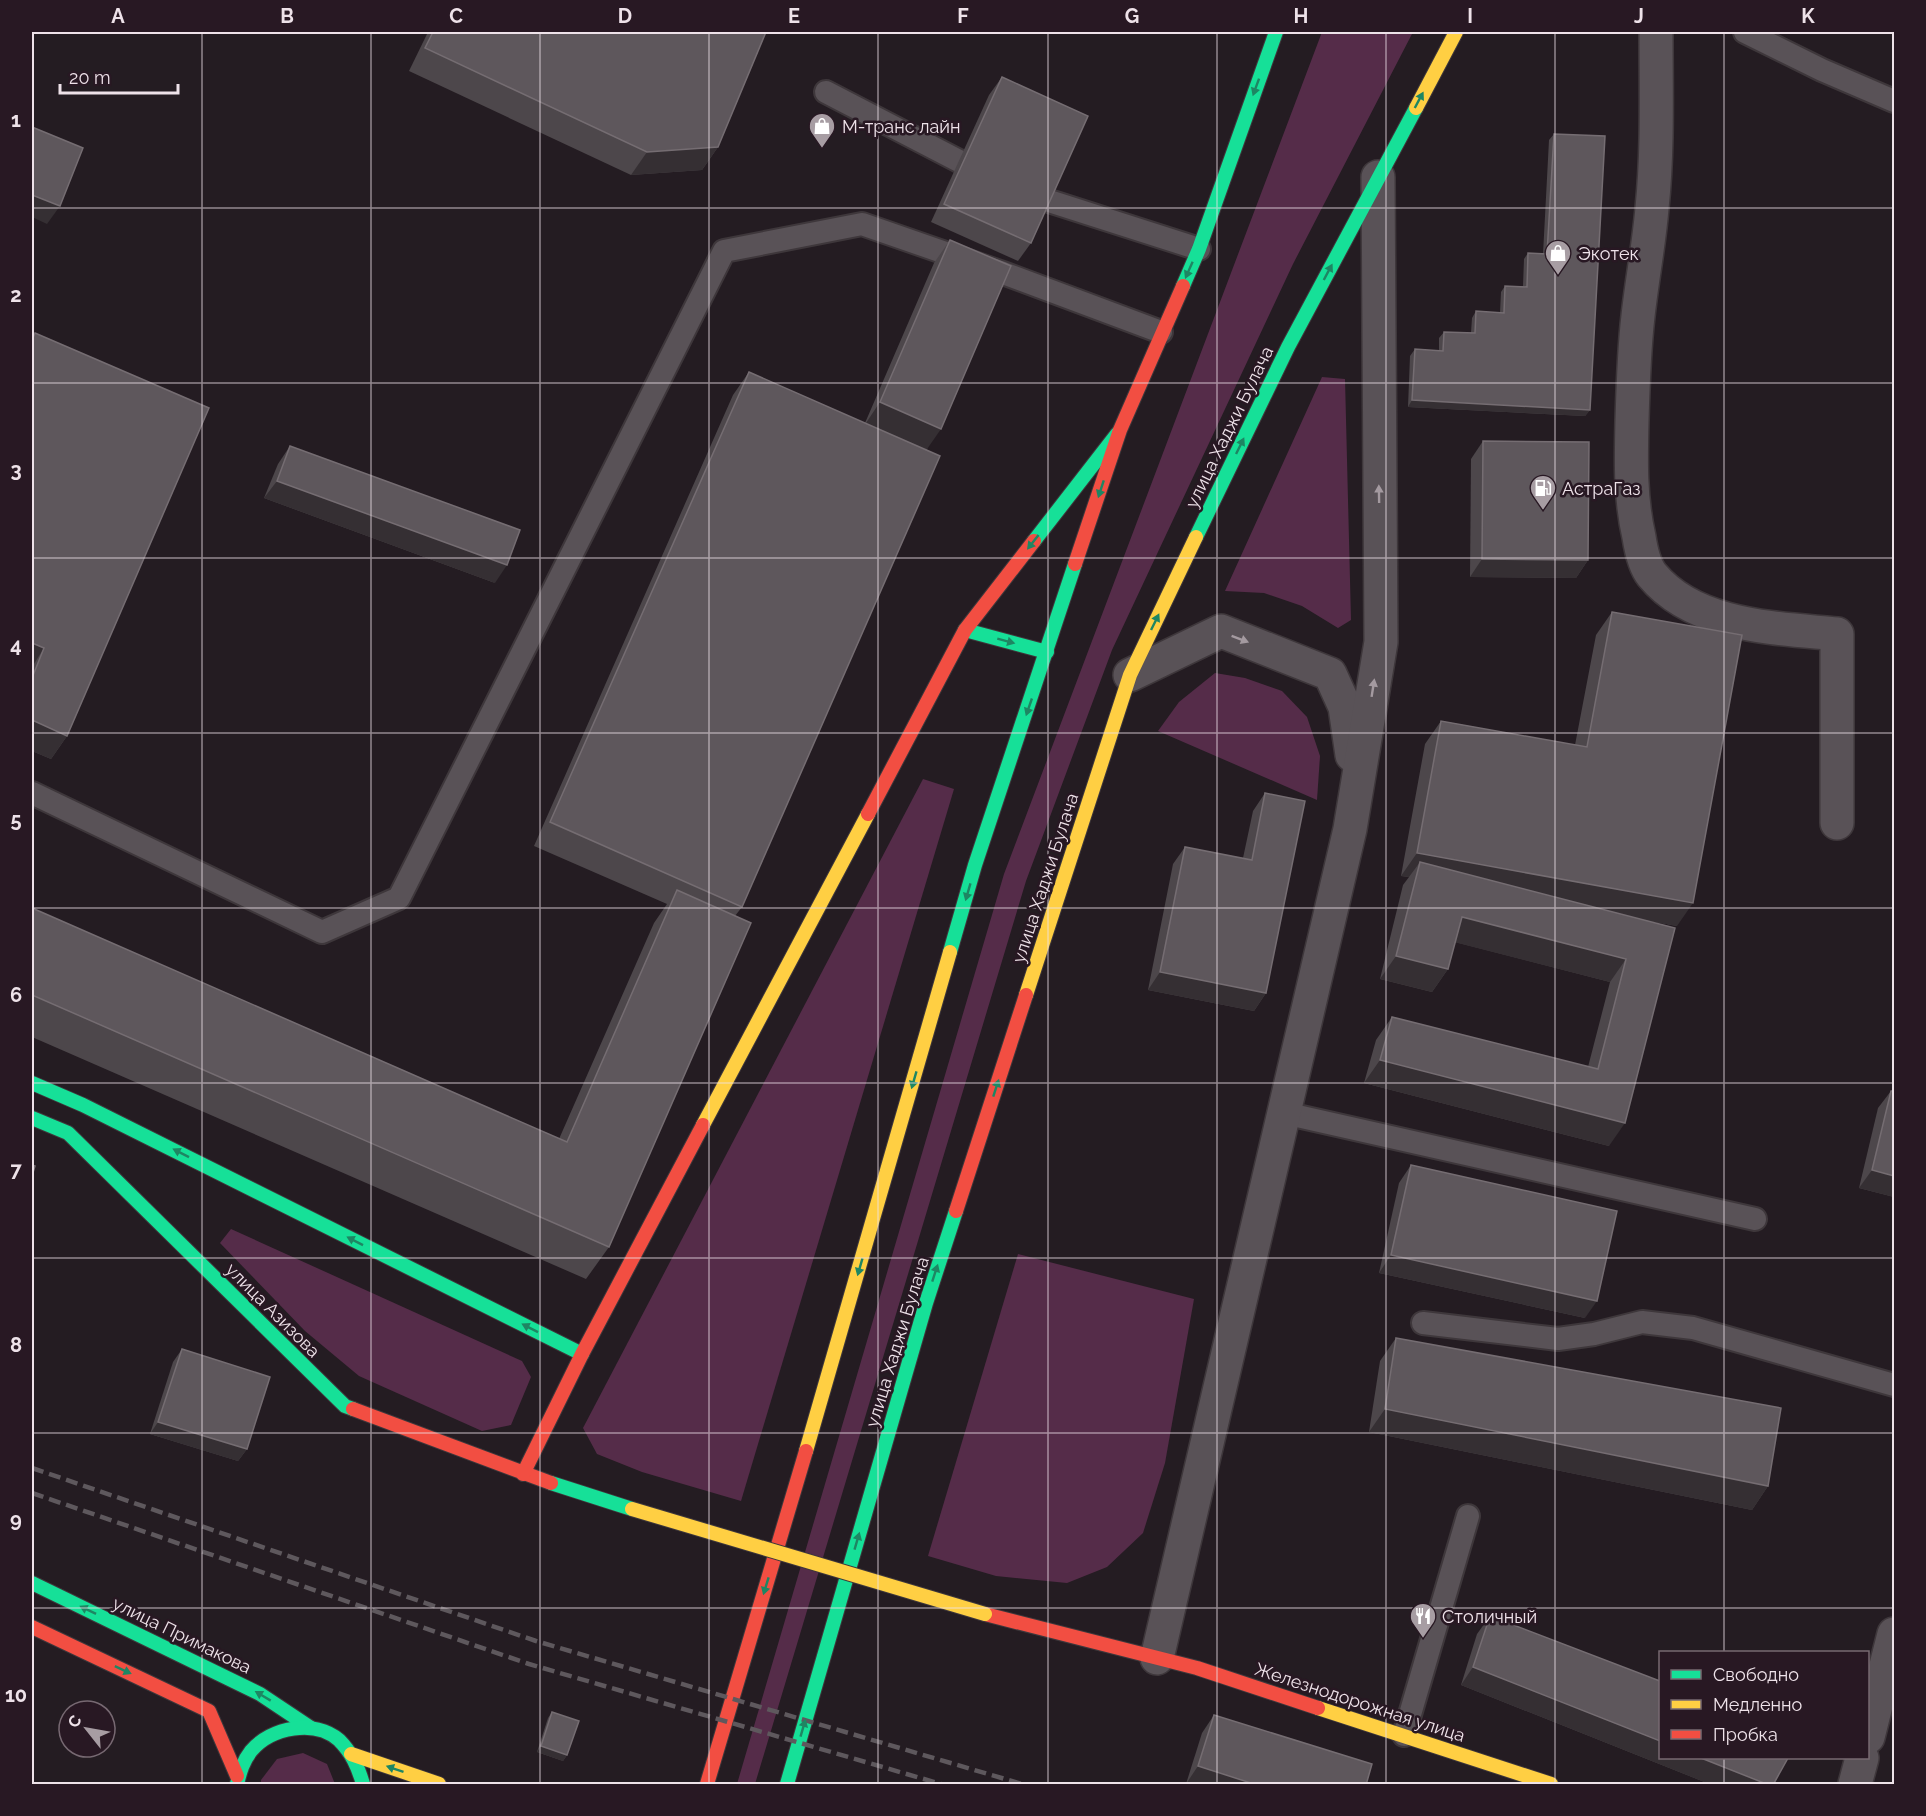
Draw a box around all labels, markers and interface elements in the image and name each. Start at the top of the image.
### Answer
text: A [111,4,125,28]
text: B [280,4,294,28]
text: C [449,4,463,28]
text: D [618,4,632,28]
text: E [788,4,800,28]
text: F [957,4,969,28]
text: G [1125,4,1139,28]
text: H [1294,4,1308,28]
text: I [1467,4,1473,28]
text: J [1634,4,1644,28]
text: K [1801,4,1815,28]
scale bar [60,57,178,95]
text: 20 m [69,67,111,88]
one-way arrow [1251,78,1261,96]
one-way arrow [1414,91,1424,108]
text: 1 [11,108,21,132]
shop icon: М-транс лайн [807,111,837,149]
place label: М-транс лайн [842,116,960,137]
shop icon: Экотек [1543,238,1573,276]
place label: Экотек [1578,243,1639,264]
one-way arrow [1185,261,1194,278]
one-way arrow [1323,263,1333,280]
text: 2 [10,283,22,307]
street label: улица Хаджи Булача [1181,343,1277,511]
one-way arrow [1236,438,1245,455]
text: 3 [10,458,22,482]
fuel station icon: АстраГаз [1528,473,1558,511]
place label: АстраГаз [1562,478,1641,499]
one-way arrow [1095,480,1105,498]
one-way arrow [1374,484,1384,503]
one-way arrow [1027,535,1039,550]
one-way arrow [1151,613,1160,630]
text: 4 [10,633,22,657]
one-way arrow [1232,634,1250,644]
one-way arrow [997,636,1015,646]
one-way arrow [1369,679,1378,698]
one-way arrow [1023,698,1033,716]
street label: улица Хаджи Булача [1008,790,1082,966]
text: 5 [10,808,22,832]
one-way arrow [962,883,972,901]
text: 6 [10,983,22,1007]
one-way arrow [908,1070,918,1089]
one-way arrow [991,1079,1001,1097]
one-way arrow [172,1149,189,1158]
text: 7 [10,1158,22,1182]
one-way arrow [346,1236,364,1246]
street label: улица Хаджи Булача [861,1254,933,1430]
one-way arrow [854,1258,864,1276]
street label: улица Азизова [222,1259,324,1361]
one-way arrow [931,1264,940,1282]
one-way arrow [521,1323,538,1332]
text: 8 [10,1333,22,1357]
text: 9 [10,1508,22,1532]
one-way arrow [853,1532,862,1550]
one-way arrow [761,1577,770,1595]
street label: улица Примакова [109,1592,255,1678]
restaurant icon: Столичный [1408,1601,1438,1639]
one-way arrow [79,1605,96,1614]
place label: Столичный [1442,1606,1537,1627]
legend [1659,1651,1869,1759]
street label: Железнодорожная улица [1252,1658,1468,1746]
text: Свободно [1713,1664,1799,1685]
one-way arrow [114,1666,131,1675]
text: 10 [5,1683,27,1707]
one-way arrow [255,1690,271,1701]
text: Медленно [1713,1694,1802,1715]
north arrow [57,1699,117,1759]
text: С [64,1712,86,1731]
one-way arrow [799,1719,808,1737]
text: Пробка [1713,1724,1778,1745]
one-way arrow [386,1764,404,1774]

